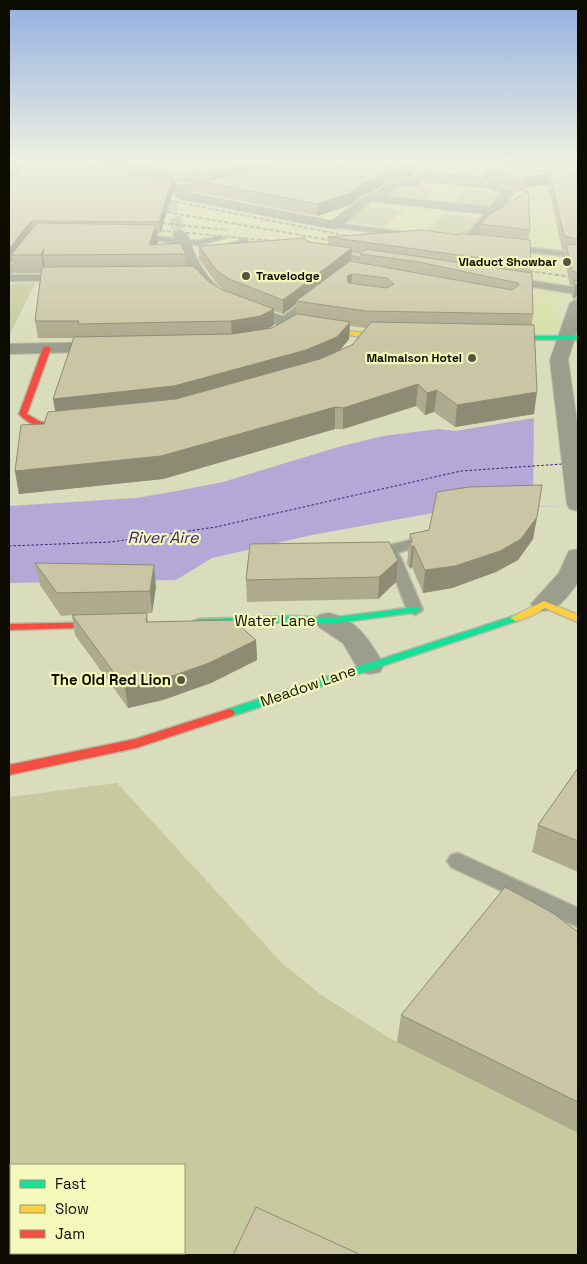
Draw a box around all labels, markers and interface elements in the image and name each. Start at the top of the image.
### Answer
place label: Viaduct Showbar [458,254,557,270]
marker: Viaduct Showbar [561,256,573,268]
place label: Travelodge [256,268,320,284]
marker: Travelodge [240,270,252,282]
place label: Malmaison Hotel [366,350,462,366]
marker: Malmaison Hotel [466,352,478,364]
water label: River Aire [128,527,199,548]
street label: Water Lane [234,611,316,630]
street label: Meadow Lane [258,660,358,711]
place label: The Old Red Lion [51,670,171,689]
marker: The Old Red Lion [175,674,187,686]
legend [10,1164,185,1254]
text: Fast [55,1174,86,1193]
text: Slow [55,1199,89,1218]
text: Jam [55,1224,85,1243]

